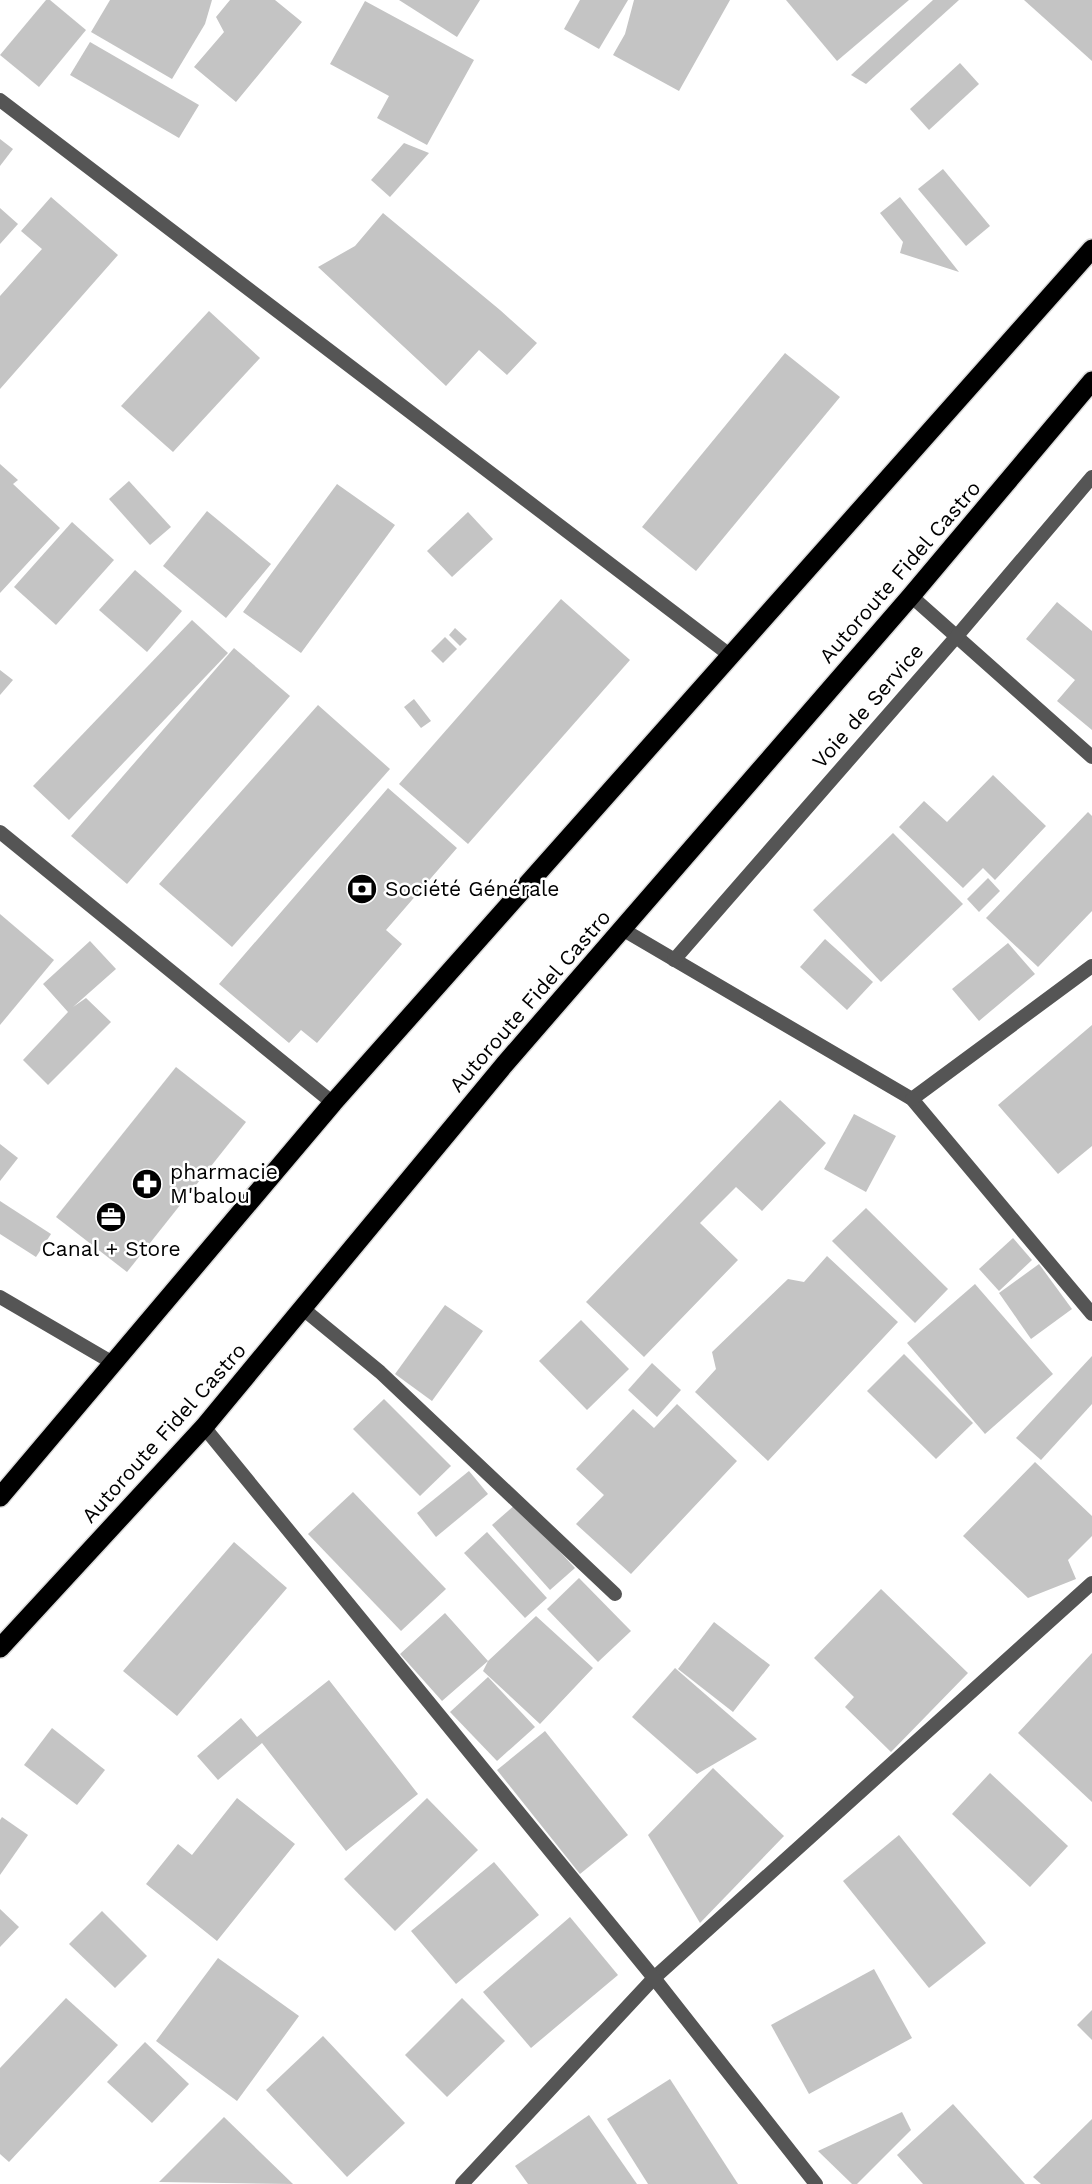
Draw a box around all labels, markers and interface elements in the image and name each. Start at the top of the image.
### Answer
street label: Autoroute Fidel Castro [814,475,986,668]
street label: Voie de Service [807,638,929,773]
bank icon: Société Générale [345,872,379,906]
place label: Société Générale [385,876,559,901]
street label: Autoroute Fidel Castro [444,904,616,1097]
place label: pharmacie M'balou [170,1159,278,1208]
pharmacy icon: pharmacie M'balou [130,1167,164,1201]
office icon: Canal + Store [94,1200,128,1234]
place label: Canal + Store [41,1236,181,1261]
street label: Autoroute Fidel Castro [76,1338,251,1528]

